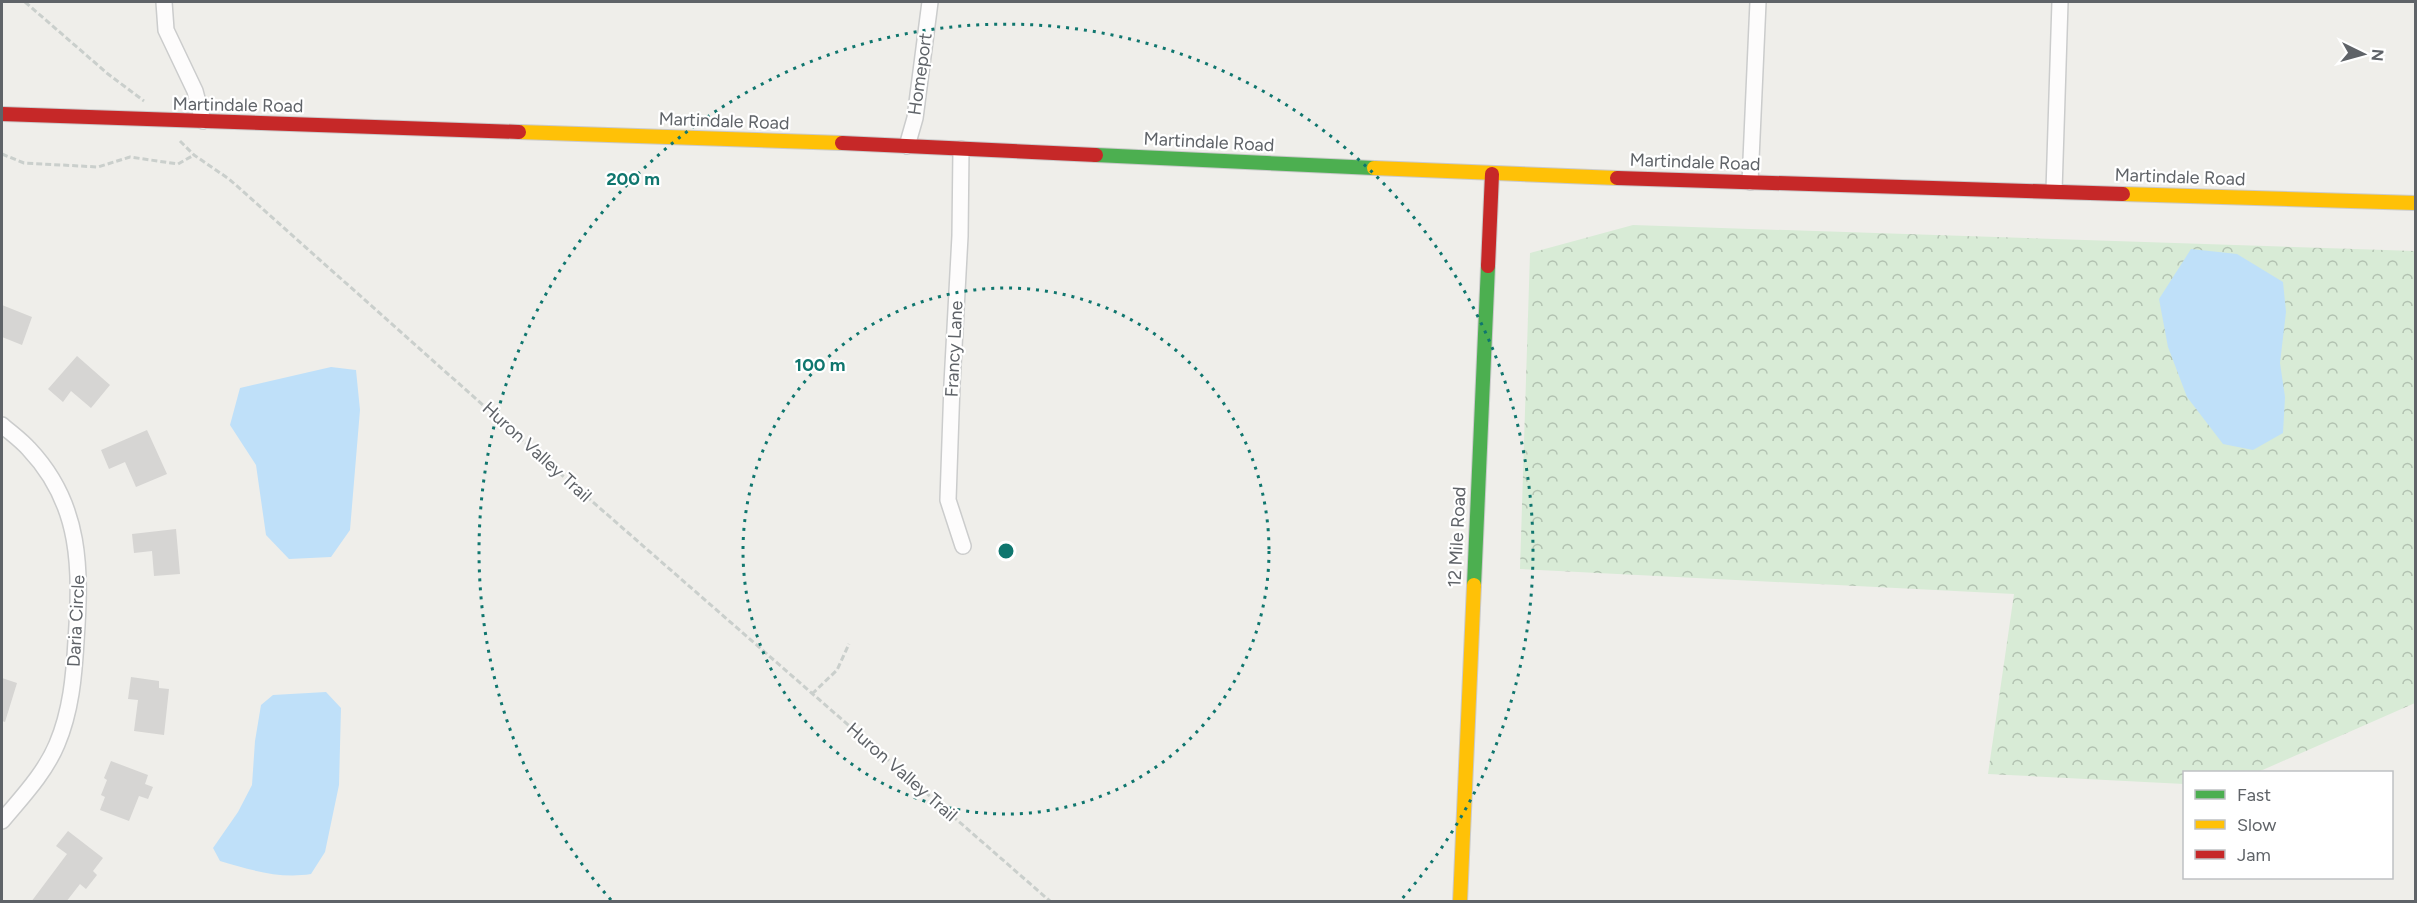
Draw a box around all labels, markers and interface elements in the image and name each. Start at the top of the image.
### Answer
north arrow [2333,24,2393,84]
street label: Homeport [903,31,937,117]
text: N [2367,48,2387,62]
street label: Martindale Road [172,93,304,117]
street label: Martindale Road [658,108,790,134]
street label: Martindale Road [1143,128,1275,156]
street label: Martindale Road [1629,149,1761,175]
street label: Martindale Road [2114,164,2246,190]
text: 200 m [606,168,660,190]
street label: Francy Lane [940,300,968,398]
text: 100 m [795,354,845,376]
street label: Huron Valley Trail [478,397,596,507]
street label: 12 Mile Road [1443,486,1471,588]
centre of rings [996,541,1016,561]
street label: Daria Circle [63,574,89,668]
street label: Huron Valley Trail [842,718,962,826]
legend [2183,771,2393,879]
text: Fast [2237,784,2271,806]
text: Slow [2237,814,2276,836]
text: Jam [2237,844,2271,866]

